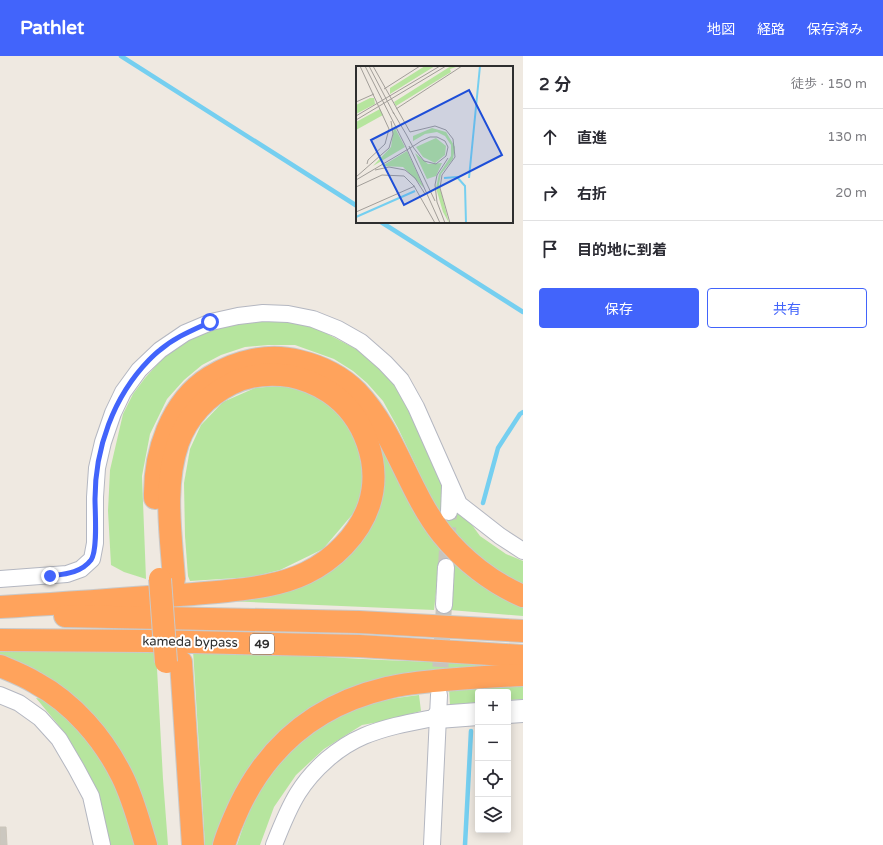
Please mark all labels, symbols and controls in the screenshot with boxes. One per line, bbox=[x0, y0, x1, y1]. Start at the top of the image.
text: Pathlet bbox=[20, 17, 84, 39]
text: 地図 bbox=[707, 21, 735, 38]
text: 経路 bbox=[757, 21, 785, 38]
text: 保存済み bbox=[807, 21, 863, 38]
inset map bbox=[356, 66, 513, 223]
text: 2 分 bbox=[539, 74, 571, 95]
text: 徒歩 · 150 m bbox=[791, 76, 867, 92]
icon: ahead bbox=[539, 126, 561, 148]
text: 直進 bbox=[577, 129, 607, 147]
text: 130 m bbox=[827, 129, 867, 145]
icon: right bbox=[539, 182, 561, 204]
text: 右折 bbox=[577, 185, 607, 203]
text: 20 m bbox=[835, 185, 867, 201]
icon: arrive bbox=[539, 238, 561, 260]
text: 目的地に到着 bbox=[577, 241, 667, 259]
button: 保存 bbox=[539, 288, 699, 328]
button: 共有 bbox=[707, 288, 867, 328]
route start bbox=[201, 313, 219, 331]
route end bbox=[41, 567, 59, 585]
street label: kameda bypass bbox=[142, 633, 238, 651]
road number: 49 bbox=[250, 634, 274, 654]
map controls bbox=[475, 689, 511, 833]
button: + bbox=[475, 689, 511, 725]
button: − bbox=[475, 725, 511, 761]
button: locate bbox=[475, 761, 511, 797]
button: layers bbox=[475, 797, 511, 833]

